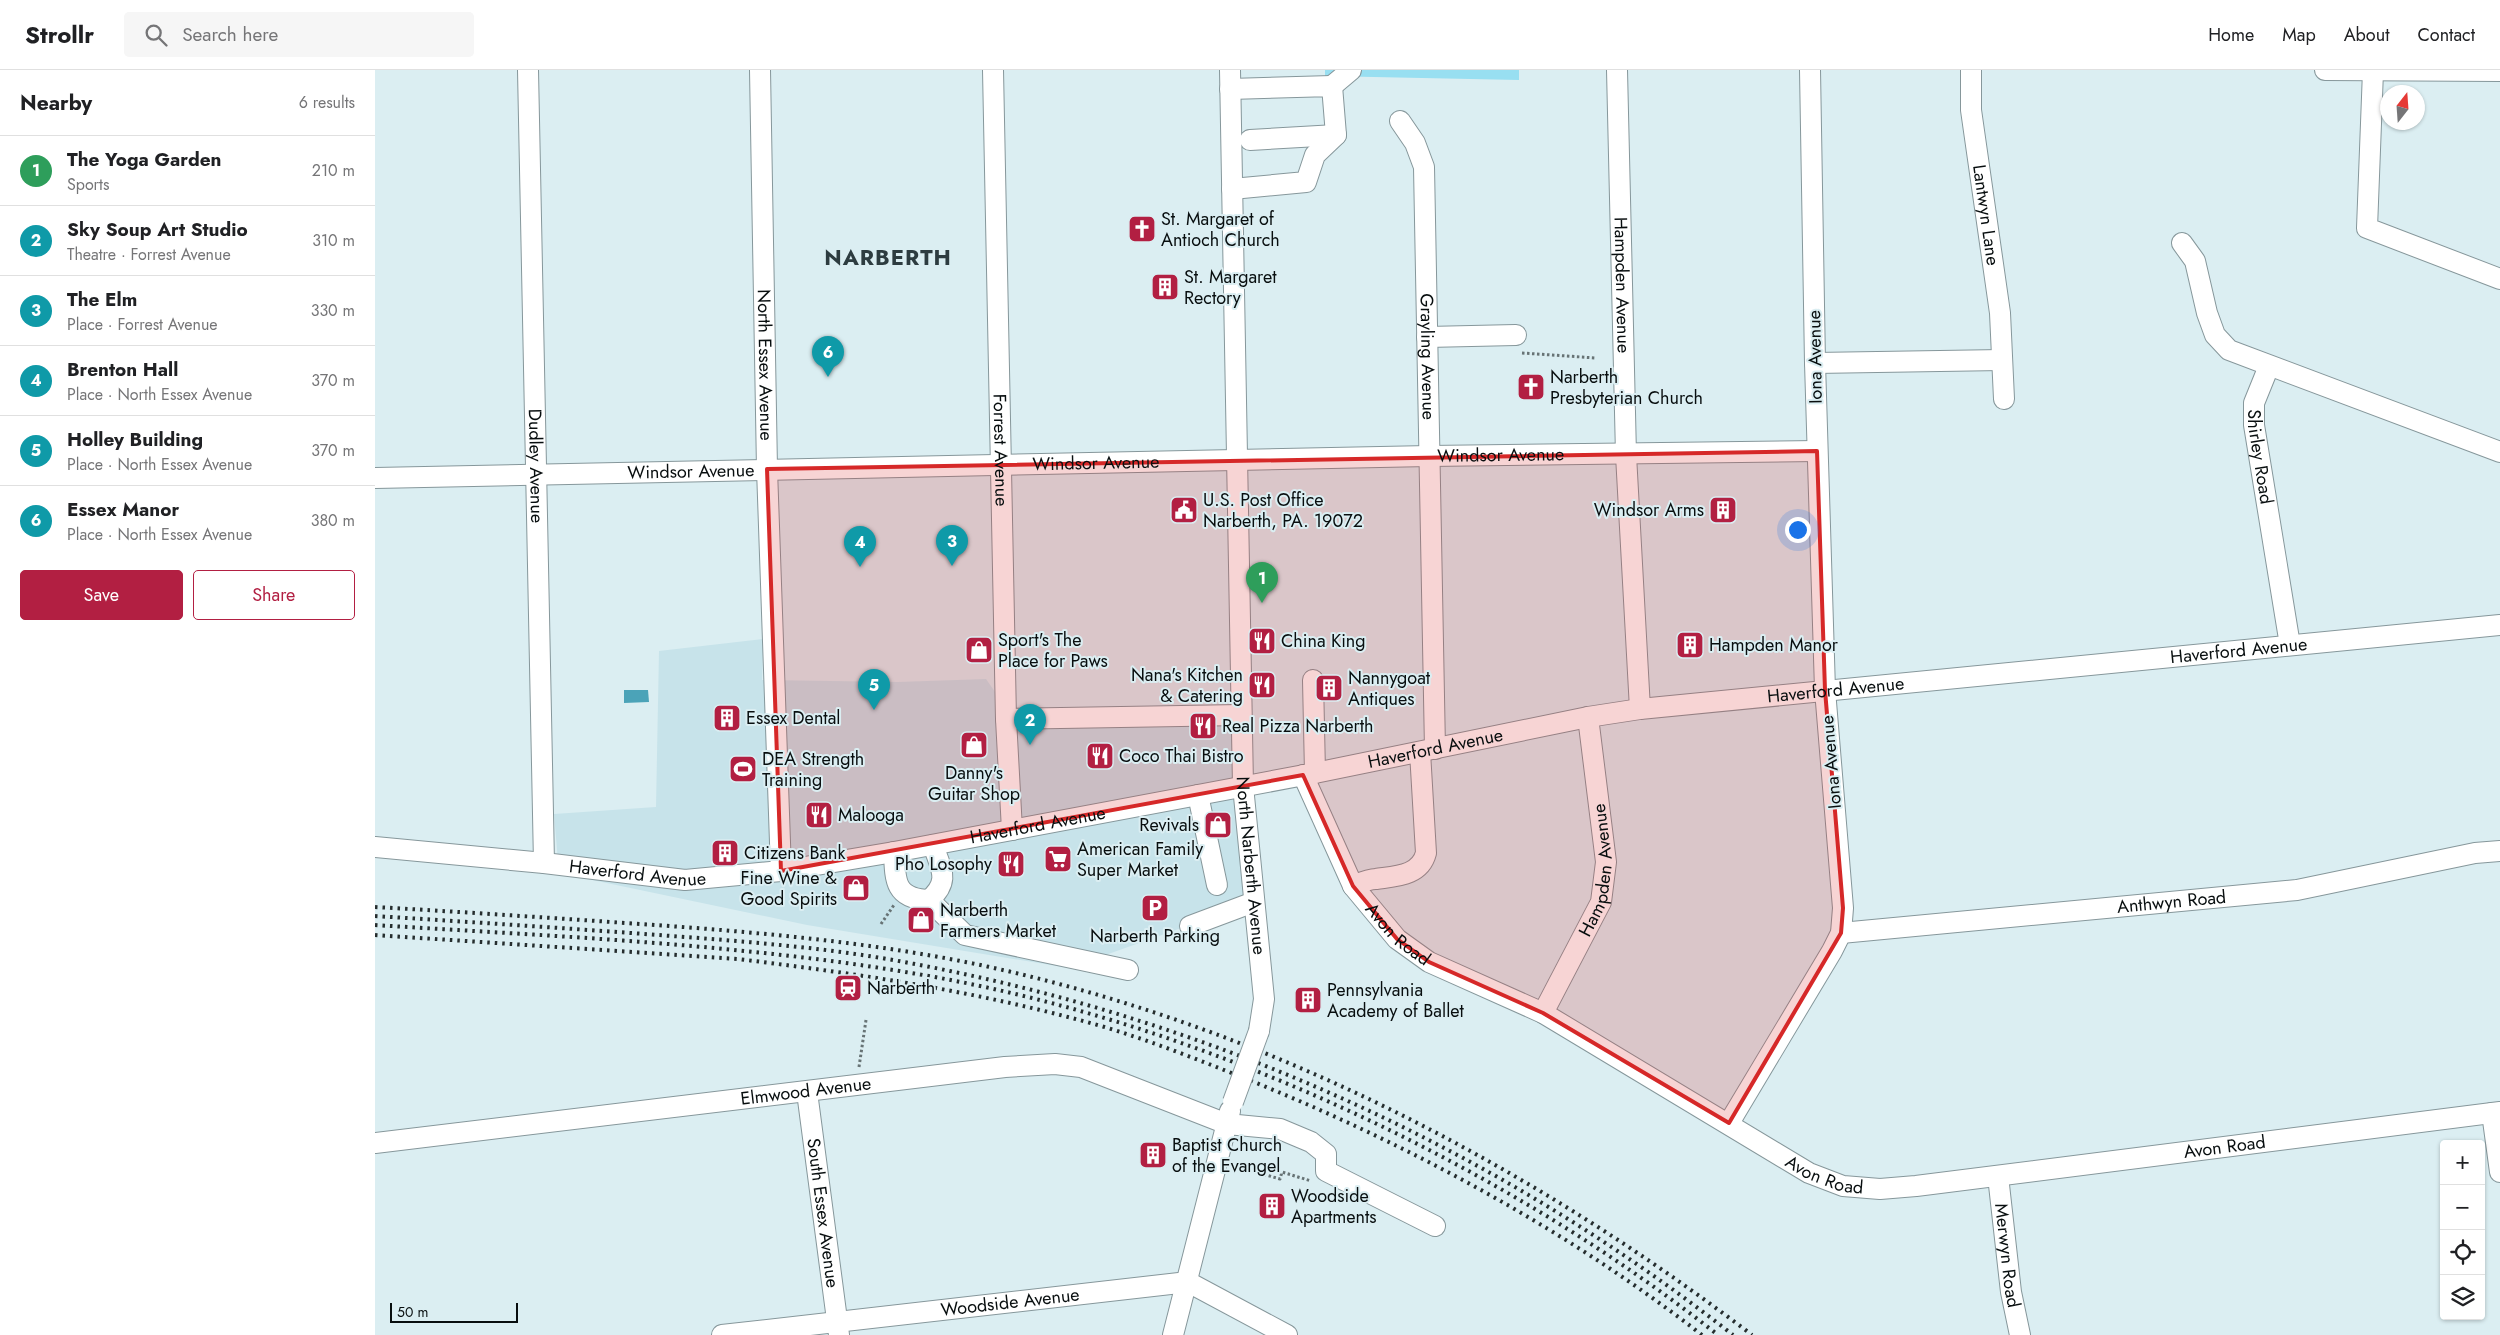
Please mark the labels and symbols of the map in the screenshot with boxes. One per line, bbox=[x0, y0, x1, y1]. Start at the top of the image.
north arrow bbox=[2380, 85, 2425, 130]
street label: Lantwyn Lane bbox=[1966, 163, 2006, 267]
place label: St. Margaret of Antioch Church bbox=[1161, 206, 1280, 253]
church icon: St. Margaret of Antioch Church bbox=[1127, 214, 1157, 244]
street label: Hampden Avenue bbox=[1607, 216, 1637, 353]
district label: NARBERTH bbox=[824, 241, 952, 273]
place label: St. Margaret Rectory bbox=[1184, 264, 1277, 311]
building icon: St. Margaret Rectory bbox=[1150, 272, 1180, 302]
street label: North Essex Avenue bbox=[751, 289, 780, 441]
street label: Grayling Avenue bbox=[1413, 293, 1442, 420]
street label: Iona Avenue bbox=[1801, 310, 1829, 404]
pin: 6 bbox=[812, 336, 844, 377]
place label: Narberth Presbyterian Church bbox=[1550, 364, 1703, 411]
church icon: Narberth Presbyterian Church bbox=[1516, 372, 1546, 402]
street label: Forrest Avenue bbox=[986, 393, 1015, 507]
street label: Dudley Avenue bbox=[522, 408, 550, 523]
street label: Shirley Road bbox=[2241, 409, 2280, 506]
street label: Windsor Avenue bbox=[1437, 441, 1564, 469]
street label: Windsor Avenue bbox=[1032, 449, 1160, 477]
street label: Windsor Avenue bbox=[627, 457, 755, 486]
place label: U.S. Post Office Narberth, PA. 19072 bbox=[1203, 487, 1363, 534]
public building icon: U.S. Post Office Narberth, PA. 19072 bbox=[1169, 495, 1199, 525]
building icon: Windsor Arms bbox=[1708, 495, 1738, 525]
place label: Windsor Arms bbox=[1594, 497, 1704, 523]
your location bbox=[1785, 517, 1811, 543]
pin: 3 bbox=[936, 525, 968, 566]
pin: 4 bbox=[844, 526, 876, 567]
pin: 1 bbox=[1246, 562, 1278, 603]
restaurant icon: China King bbox=[1247, 626, 1277, 656]
place label: Sport's The Place for Paws bbox=[998, 627, 1108, 674]
place label: China King bbox=[1281, 628, 1366, 654]
building icon: Hampden Manor bbox=[1675, 630, 1705, 660]
street label: Haverford Avenue bbox=[2169, 631, 2308, 670]
place label: Hampden Manor bbox=[1709, 632, 1839, 658]
shop icon: Sport's The Place for Paws bbox=[964, 635, 994, 665]
place label: Nana's Kitchen & Catering bbox=[1131, 662, 1243, 709]
place label: Nannygoat Antiques bbox=[1348, 665, 1431, 712]
pin: 5 bbox=[858, 669, 890, 710]
restaurant icon: Nana's Kitchen & Catering bbox=[1247, 670, 1277, 700]
street label: Haverford Avenue bbox=[1766, 670, 1905, 710]
building icon: Nannygoat Antiques bbox=[1314, 673, 1344, 703]
building icon: Essex Dental bbox=[712, 703, 742, 733]
pin: 2 bbox=[1014, 704, 1046, 745]
place label: Essex Dental bbox=[746, 705, 840, 731]
restaurant icon: Real Pizza Narberth bbox=[1188, 711, 1218, 741]
place label: Real Pizza Narberth bbox=[1222, 713, 1374, 739]
street label: Iona Avenue bbox=[1814, 714, 1848, 810]
street label: Haverford Avenue bbox=[1365, 722, 1505, 775]
shop icon: Danny's Guitar Shop bbox=[959, 730, 989, 760]
restaurant icon: Coco Thai Bistro bbox=[1085, 741, 1115, 771]
place label: Coco Thai Bistro bbox=[1119, 743, 1244, 769]
place label: DEA Strength Training bbox=[762, 746, 864, 793]
sports icon: DEA Strength Training bbox=[728, 754, 758, 784]
place label: Danny's Guitar Shop bbox=[928, 760, 1020, 807]
street label: North Narberth Avenue bbox=[1230, 776, 1273, 956]
restaurant icon: Malooga bbox=[804, 800, 834, 830]
street label: Haverford Avenue bbox=[968, 800, 1108, 850]
place label: Malooga bbox=[838, 802, 904, 828]
street label: Hampden Avenue bbox=[1572, 802, 1619, 941]
shop icon: Revivals bbox=[1203, 810, 1233, 840]
place label: Revivals bbox=[1139, 812, 1199, 838]
place label: American Family Super Market bbox=[1077, 836, 1203, 883]
building icon: Citizens Bank bbox=[710, 838, 740, 868]
place label: Citizens Bank bbox=[744, 840, 846, 866]
supermarket icon: American Family Super Market bbox=[1043, 844, 1073, 874]
restaurant icon: Pho Losophy bbox=[996, 849, 1026, 879]
place label: Pho Losophy bbox=[895, 851, 992, 877]
street label: Haverford Avenue bbox=[568, 853, 707, 893]
place label: Fine Wine & Good Spirits bbox=[740, 865, 837, 912]
shop icon: Fine Wine & Good Spirits bbox=[841, 873, 871, 903]
street label: Anthwyn Road bbox=[2116, 884, 2227, 920]
parking icon: Narberth Parking bbox=[1140, 893, 1170, 923]
place label: Narberth Farmers Market bbox=[940, 897, 1057, 944]
street label: Avon Road bbox=[1359, 897, 1436, 972]
shop icon: Narberth Farmers Market bbox=[906, 905, 936, 935]
place label: Narberth Parking bbox=[1090, 923, 1220, 949]
station icon: Narberth bbox=[833, 973, 863, 1003]
place label: Narberth bbox=[867, 975, 935, 1001]
place label: Pennsylvania Academy of Ballet bbox=[1327, 977, 1465, 1024]
building icon: Pennsylvania Academy of Ballet bbox=[1293, 985, 1323, 1015]
street label: Elmwood Avenue bbox=[739, 1070, 873, 1112]
street label: Avon Road bbox=[2182, 1129, 2267, 1165]
place label: Baptist Church of the Evangel bbox=[1172, 1132, 1282, 1179]
street label: South Essex Avenue bbox=[800, 1136, 846, 1289]
building icon: Baptist Church of the Evangel bbox=[1138, 1140, 1168, 1170]
street label: Avon Road bbox=[1781, 1149, 1864, 1201]
place label: Woodside Apartments bbox=[1291, 1183, 1377, 1230]
building icon: Woodside Apartments bbox=[1257, 1191, 1287, 1221]
street label: Merwyn Road bbox=[1988, 1202, 2027, 1310]
street label: Woodside Avenue bbox=[939, 1281, 1081, 1323]
scale bar bbox=[390, 1300, 517, 1323]

